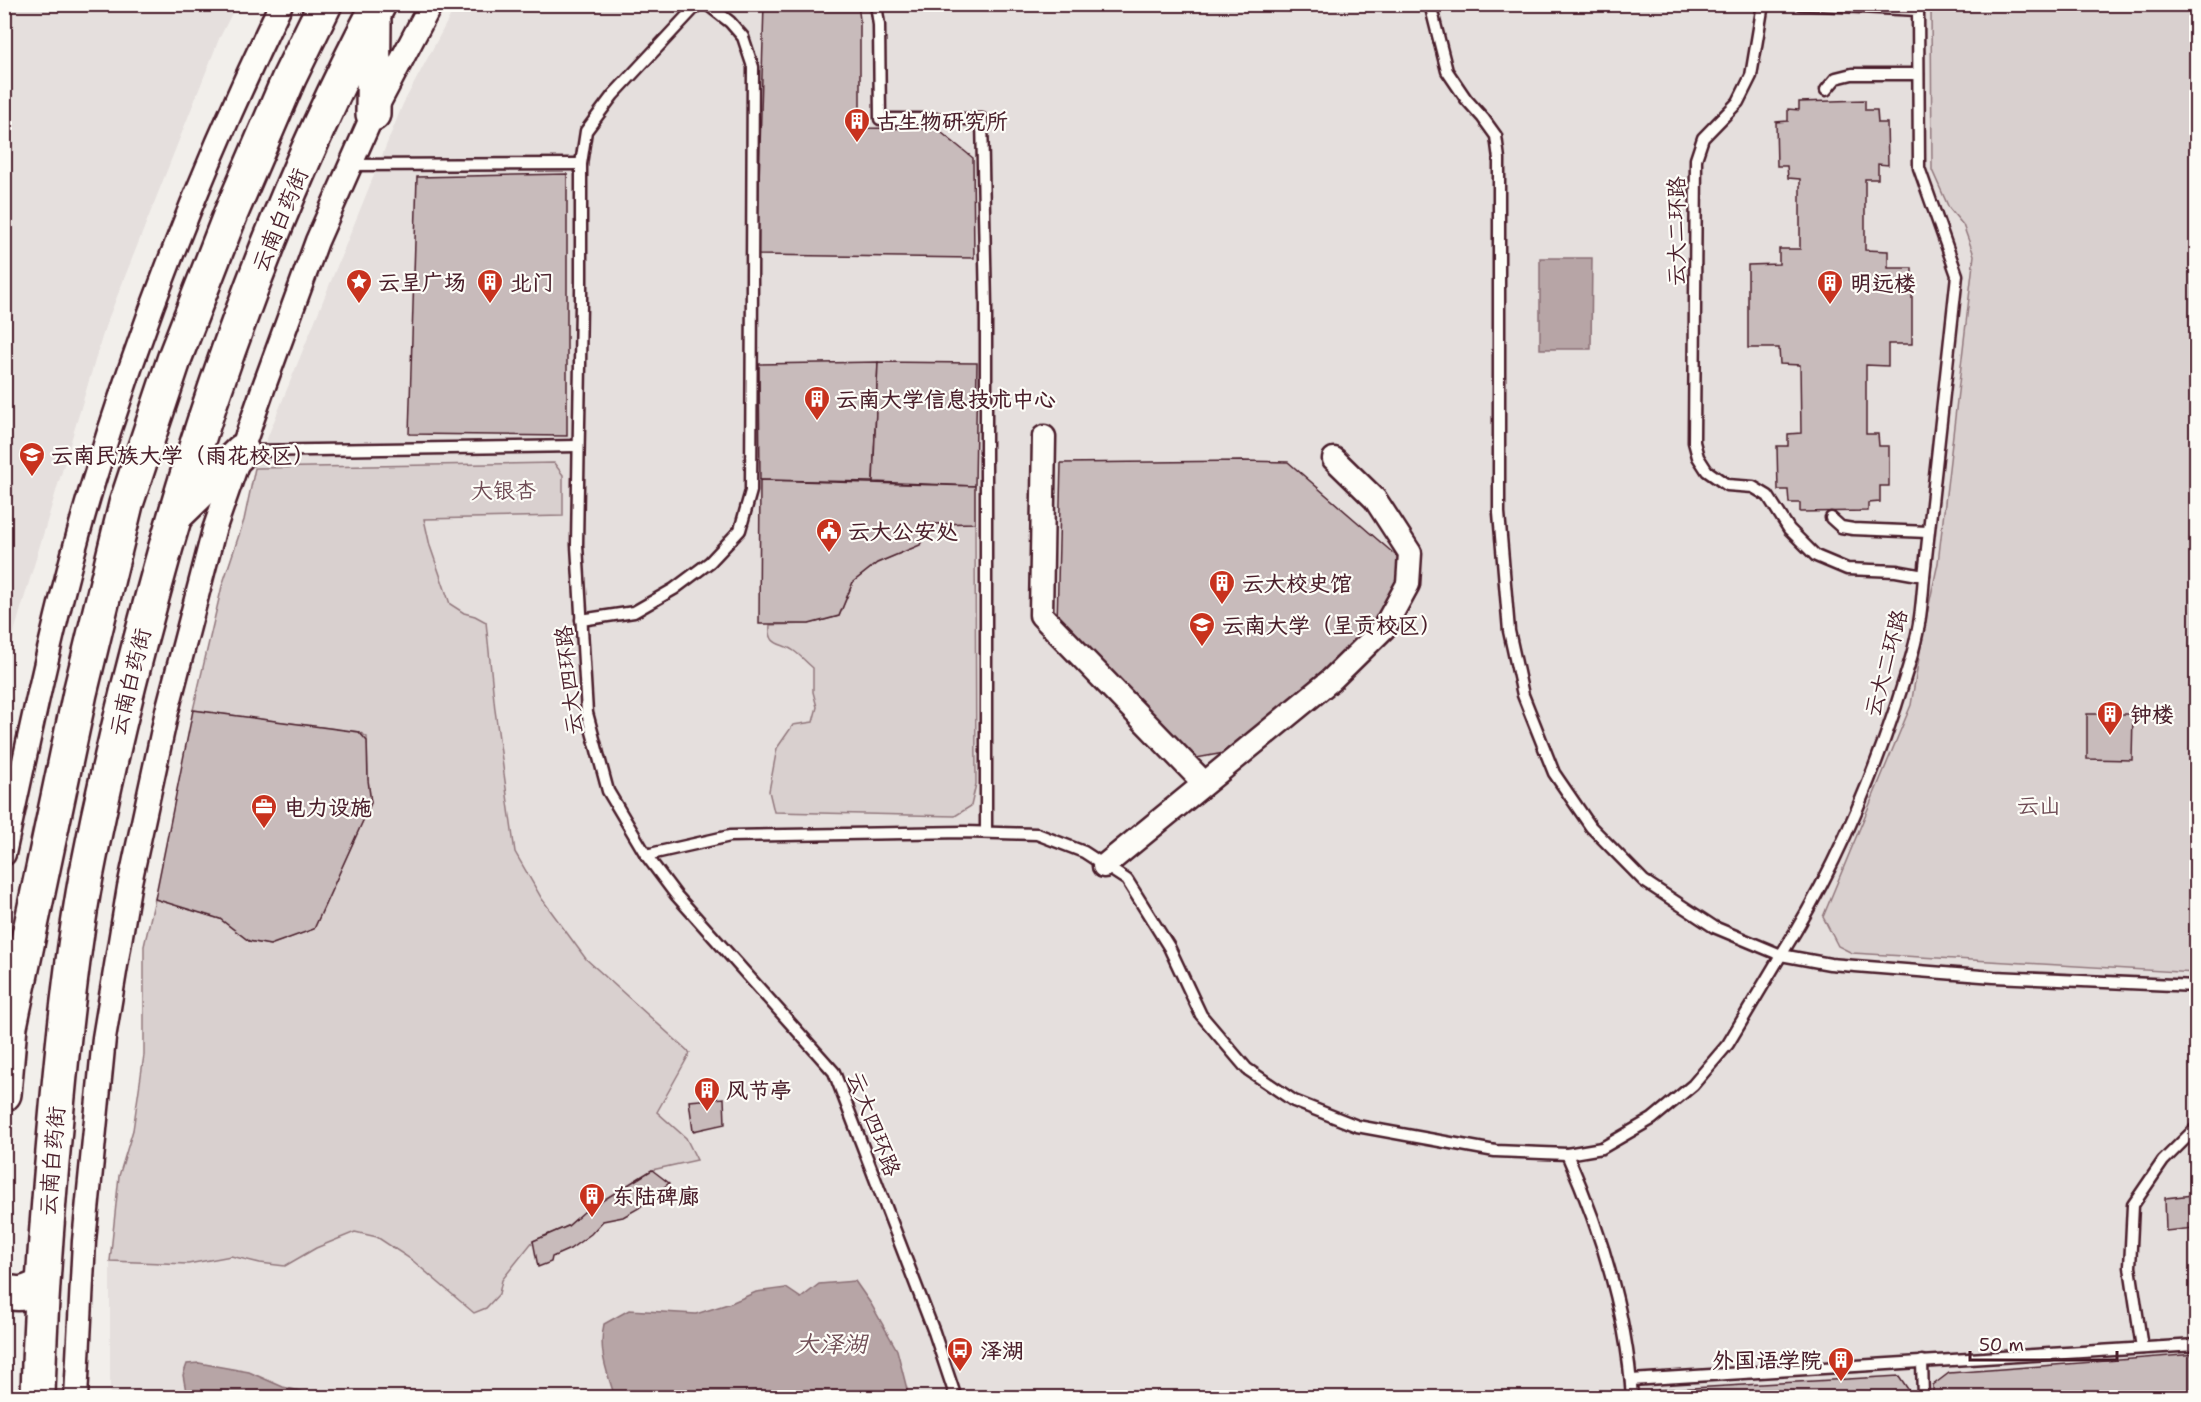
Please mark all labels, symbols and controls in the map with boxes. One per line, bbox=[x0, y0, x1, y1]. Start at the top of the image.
building icon: 古生物研究所 bbox=[842, 106, 872, 144]
place label: 古生物研究所 bbox=[876, 107, 1008, 136]
street label: 云南白药街 bbox=[245, 164, 315, 276]
street label: 云大二环路 bbox=[1662, 176, 1691, 286]
place icon: 云呈广场 bbox=[344, 267, 374, 305]
building icon: 北门 bbox=[475, 267, 505, 305]
place label: 云呈广场 bbox=[378, 268, 466, 297]
place label: 北门 bbox=[510, 268, 554, 297]
building icon: 明远楼 bbox=[1815, 268, 1845, 306]
place label: 明远楼 bbox=[1850, 269, 1916, 298]
building icon: 云南大学信息技术中心 bbox=[802, 384, 832, 422]
place label: 云南大学信息技术中心 bbox=[836, 385, 1056, 414]
school or university icon: 云南民族大学（雨花校区） bbox=[17, 440, 47, 478]
place label: 云南民族大学（雨花校区） bbox=[51, 441, 315, 470]
park label: 大银杏 bbox=[471, 476, 537, 505]
public building icon: 云大公安处 bbox=[814, 516, 844, 554]
place label: 云大公安处 bbox=[848, 517, 958, 546]
building icon: 云大校史馆 bbox=[1207, 568, 1237, 606]
place label: 云大校史馆 bbox=[1242, 569, 1352, 598]
street label: 云大二环路 bbox=[1858, 606, 1914, 720]
school or university icon: 云南大学（呈贡校区） bbox=[1187, 610, 1217, 648]
place label: 云南大学（呈贡校区） bbox=[1222, 611, 1442, 640]
street label: 云大四环路 bbox=[549, 624, 589, 736]
street label: 云南白药街 bbox=[103, 625, 157, 739]
building icon: 钟楼 bbox=[2095, 699, 2125, 737]
place label: 钟楼 bbox=[2130, 700, 2174, 729]
park label: 云山 bbox=[2017, 791, 2061, 820]
office icon: 电力设施 bbox=[249, 792, 279, 830]
place label: 电力设施 bbox=[284, 793, 372, 822]
street label: 云大四环路 bbox=[841, 1067, 907, 1181]
building icon: 风节亭 bbox=[692, 1075, 722, 1113]
place label: 风节亭 bbox=[726, 1076, 792, 1105]
street label: 云南白药街 bbox=[33, 1105, 71, 1217]
building icon: 东陆碑廊 bbox=[577, 1181, 607, 1219]
place label: 东陆碑廊 bbox=[612, 1182, 700, 1211]
scale bar bbox=[1970, 1324, 2117, 1362]
water label: 大泽湖 bbox=[795, 1328, 870, 1360]
text: 50 m bbox=[1979, 1333, 2024, 1357]
bus stop icon: 泽湖 bbox=[945, 1335, 975, 1373]
place label: 泽湖 bbox=[980, 1336, 1024, 1365]
building icon: 外国语学院 bbox=[1826, 1345, 1856, 1383]
place label: 外国语学院 bbox=[1712, 1346, 1822, 1375]

